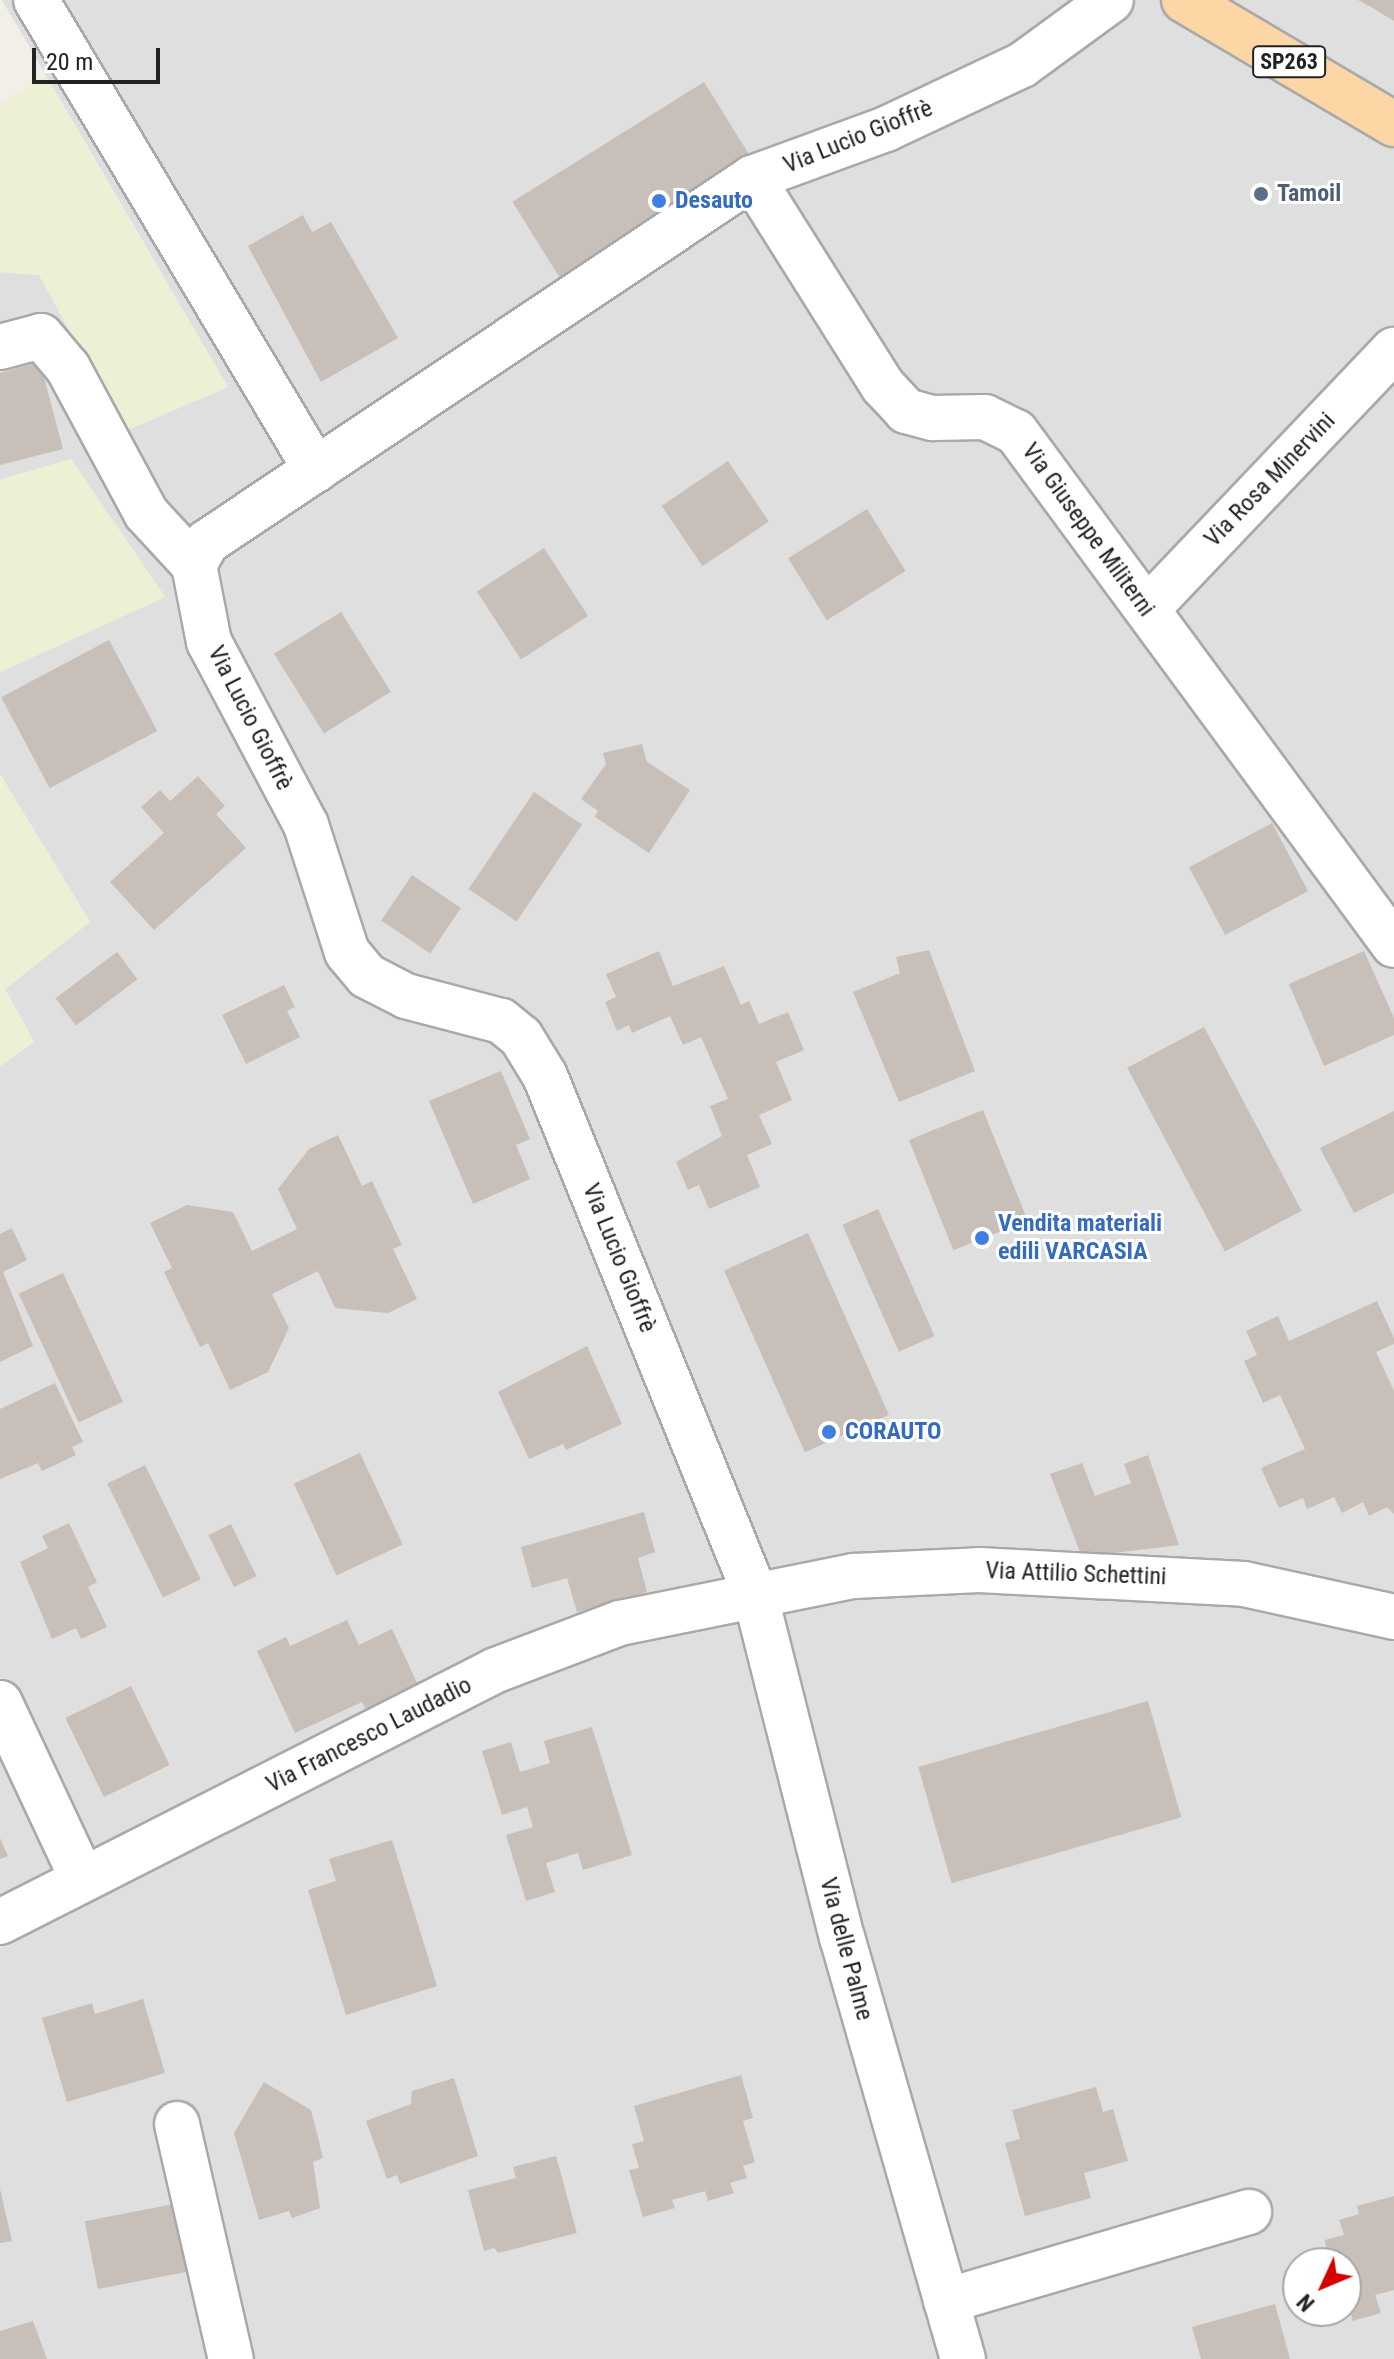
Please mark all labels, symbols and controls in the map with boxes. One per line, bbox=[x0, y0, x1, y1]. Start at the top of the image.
scale bar bbox=[36, 32, 164, 82]
road number: SP263 bbox=[1251, 44, 1327, 80]
text: 20 m bbox=[46, 48, 93, 76]
street label: Via Lucio Gioffrè bbox=[779, 94, 937, 180]
place label: Tamoil bbox=[1277, 180, 1341, 208]
marker: Tamoil bbox=[1252, 185, 1270, 203]
place label: Desauto bbox=[675, 187, 753, 215]
marker: Desauto bbox=[650, 192, 668, 210]
street label: Via Rosa Minervini bbox=[1199, 407, 1341, 553]
street label: Via Giuseppe Militerni bbox=[1015, 438, 1161, 622]
street label: Via Lucio Gioffrè bbox=[201, 641, 299, 795]
street label: Via Lucio Gioffrè bbox=[576, 1179, 662, 1337]
place label: Vendita materiali edili VARCASIA bbox=[998, 1210, 1162, 1266]
marker: Vendita materiali edili VARCASIA bbox=[973, 1229, 991, 1247]
place label: CORAUTO bbox=[845, 1418, 941, 1446]
marker: CORAUTO bbox=[820, 1423, 838, 1441]
street label: Via Attilio Schettini bbox=[985, 1556, 1167, 1592]
street label: Via Francesco Laudadio bbox=[262, 1671, 476, 1799]
street label: Via delle Palme bbox=[813, 1875, 879, 2023]
north arrow bbox=[1282, 2247, 1362, 2327]
text: N bbox=[1292, 2289, 1319, 2316]

